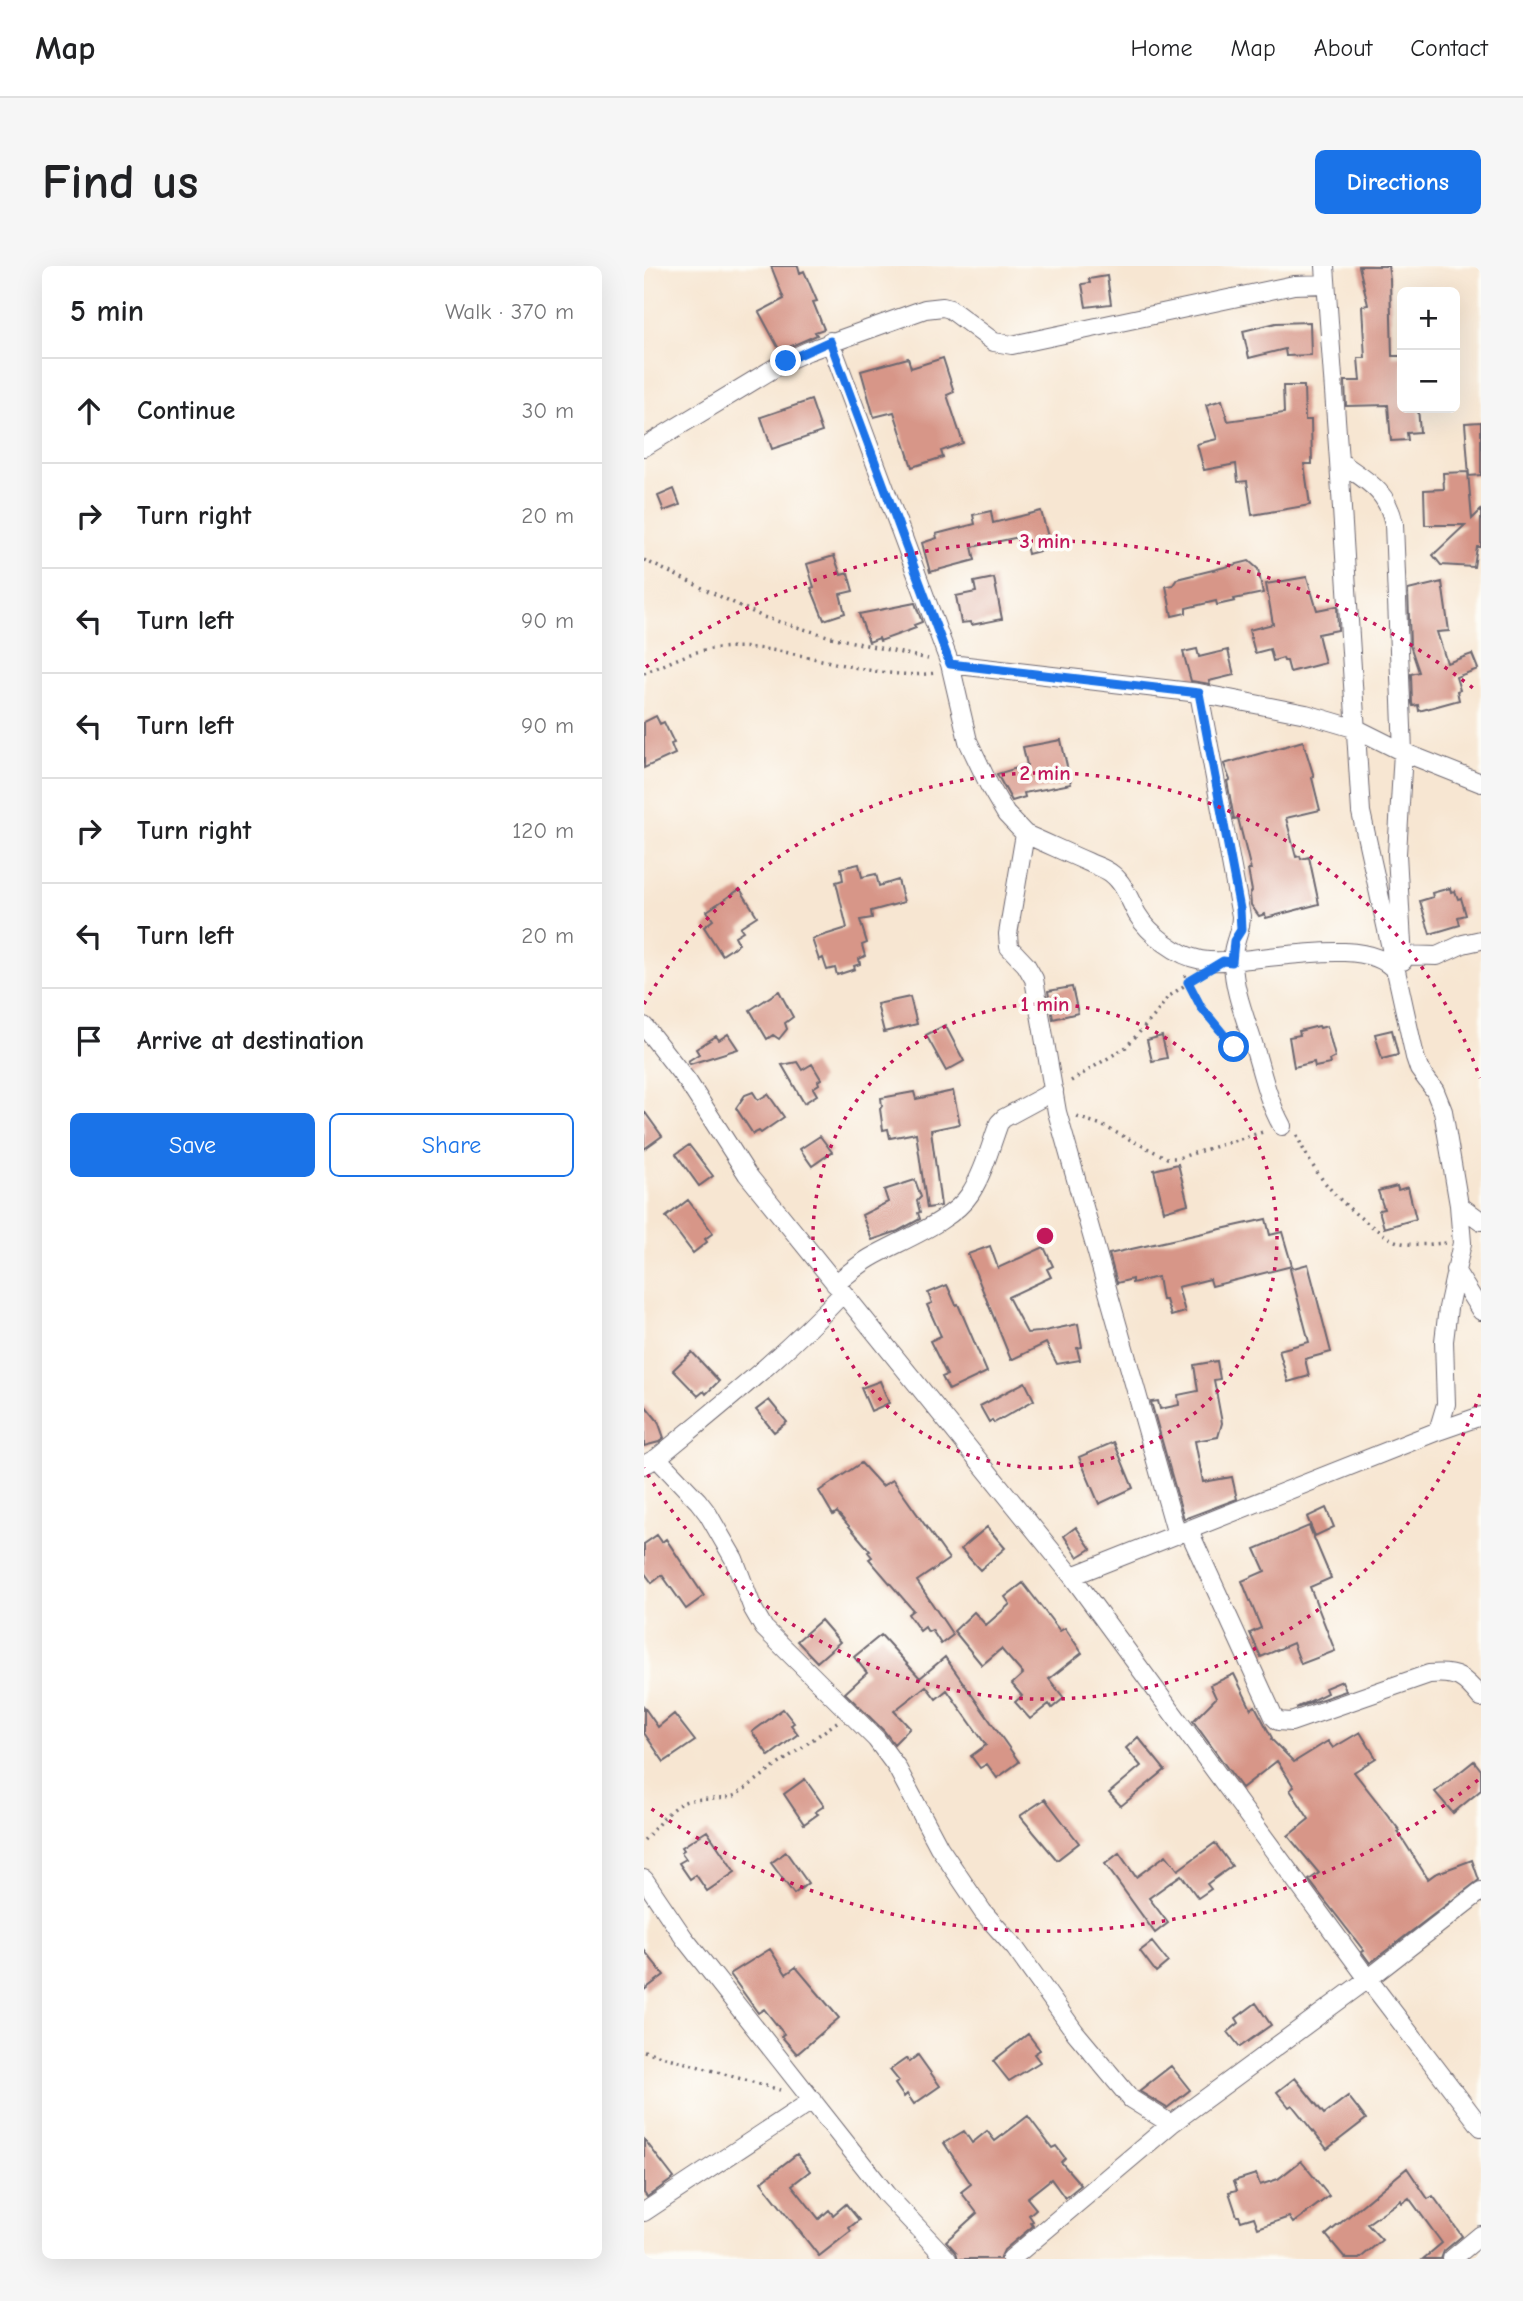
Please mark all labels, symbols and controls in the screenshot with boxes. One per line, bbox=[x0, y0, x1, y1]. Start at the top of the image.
text: Map bbox=[35, 29, 96, 67]
text: Home bbox=[1131, 34, 1192, 62]
text: Map bbox=[1230, 34, 1276, 62]
text: About bbox=[1314, 34, 1372, 62]
text: Contact bbox=[1410, 34, 1488, 62]
button: Directions bbox=[1315, 150, 1481, 214]
text: Find us bbox=[42, 154, 198, 210]
map controls bbox=[1397, 287, 1460, 413]
button: + bbox=[1397, 287, 1460, 350]
text: 5 min bbox=[70, 294, 144, 329]
text: Walk · 370 m bbox=[445, 298, 574, 325]
route end bbox=[770, 345, 801, 376]
button: − bbox=[1397, 350, 1460, 413]
icon: ahead bbox=[70, 392, 108, 430]
text: Continue bbox=[137, 396, 235, 426]
text: 30 m bbox=[522, 397, 574, 424]
icon: right bbox=[70, 497, 108, 535]
text: Turn right bbox=[137, 501, 251, 531]
text: 20 m bbox=[521, 502, 574, 529]
text: 3 min bbox=[1019, 529, 1071, 553]
icon: left bbox=[70, 602, 108, 640]
text: Turn left bbox=[137, 606, 234, 636]
text: 90 m bbox=[521, 607, 574, 634]
icon: left bbox=[70, 707, 108, 745]
text: Turn left bbox=[137, 711, 234, 741]
text: 90 m bbox=[521, 712, 574, 739]
text: 2 min bbox=[1019, 761, 1071, 785]
icon: right bbox=[70, 812, 108, 850]
text: Turn right bbox=[137, 816, 251, 846]
text: 120 m bbox=[512, 817, 574, 844]
icon: left bbox=[70, 917, 108, 955]
text: Turn left bbox=[137, 921, 234, 951]
text: 20 m bbox=[521, 922, 574, 949]
text: 1 min bbox=[1021, 992, 1069, 1016]
icon: arrive bbox=[70, 1022, 108, 1060]
text: Arrive at destination bbox=[137, 1026, 364, 1056]
route start bbox=[1218, 1031, 1249, 1062]
button: Save bbox=[70, 1113, 315, 1177]
button: Share bbox=[329, 1113, 574, 1177]
centre of rings bbox=[1033, 1224, 1057, 1248]

